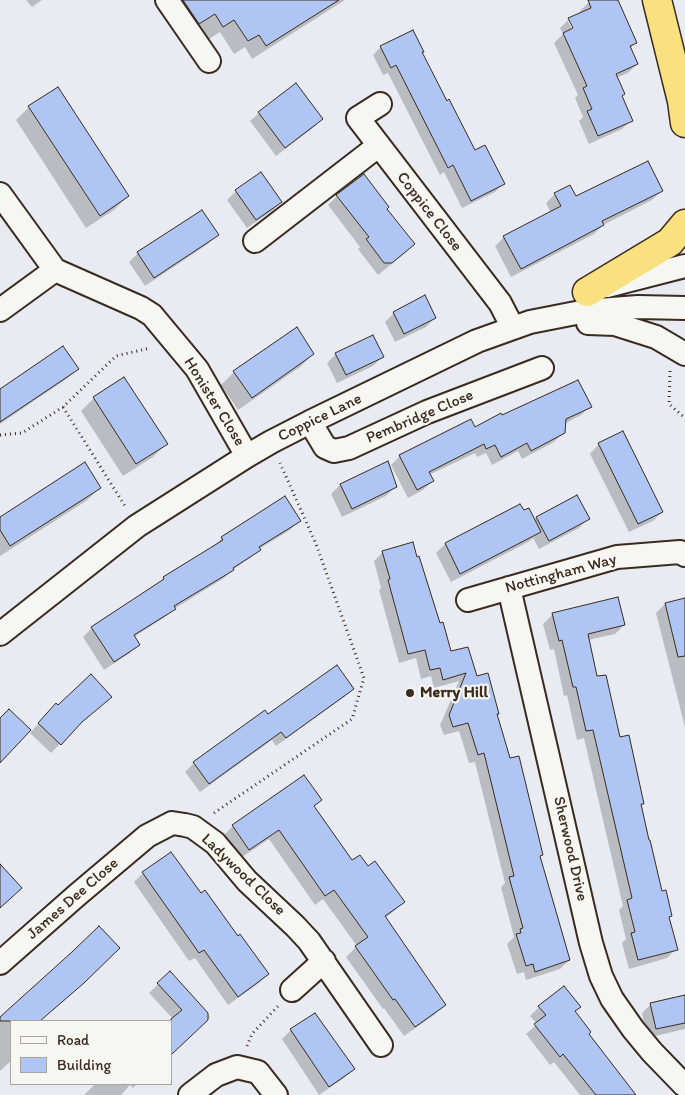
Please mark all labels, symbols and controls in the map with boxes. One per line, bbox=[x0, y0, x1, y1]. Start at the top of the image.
street label: Coppice Close bbox=[392, 168, 466, 256]
street label: Honister Close bbox=[179, 354, 249, 450]
street label: Pembridge Close bbox=[364, 386, 476, 448]
street label: Coppice Lane bbox=[275, 389, 365, 447]
street label: Nottingham Way bbox=[503, 550, 619, 598]
place label: Merry Hill bbox=[420, 683, 488, 703]
marker: Merry Hill bbox=[404, 687, 416, 699]
street label: Sherwood Drive bbox=[549, 795, 591, 903]
street label: Ladywood Close bbox=[197, 830, 289, 920]
street label: James Dee Close bbox=[23, 854, 123, 944]
legend bbox=[10, 1020, 172, 1085]
text: Road bbox=[57, 1031, 89, 1049]
text: Building bbox=[57, 1056, 111, 1074]

